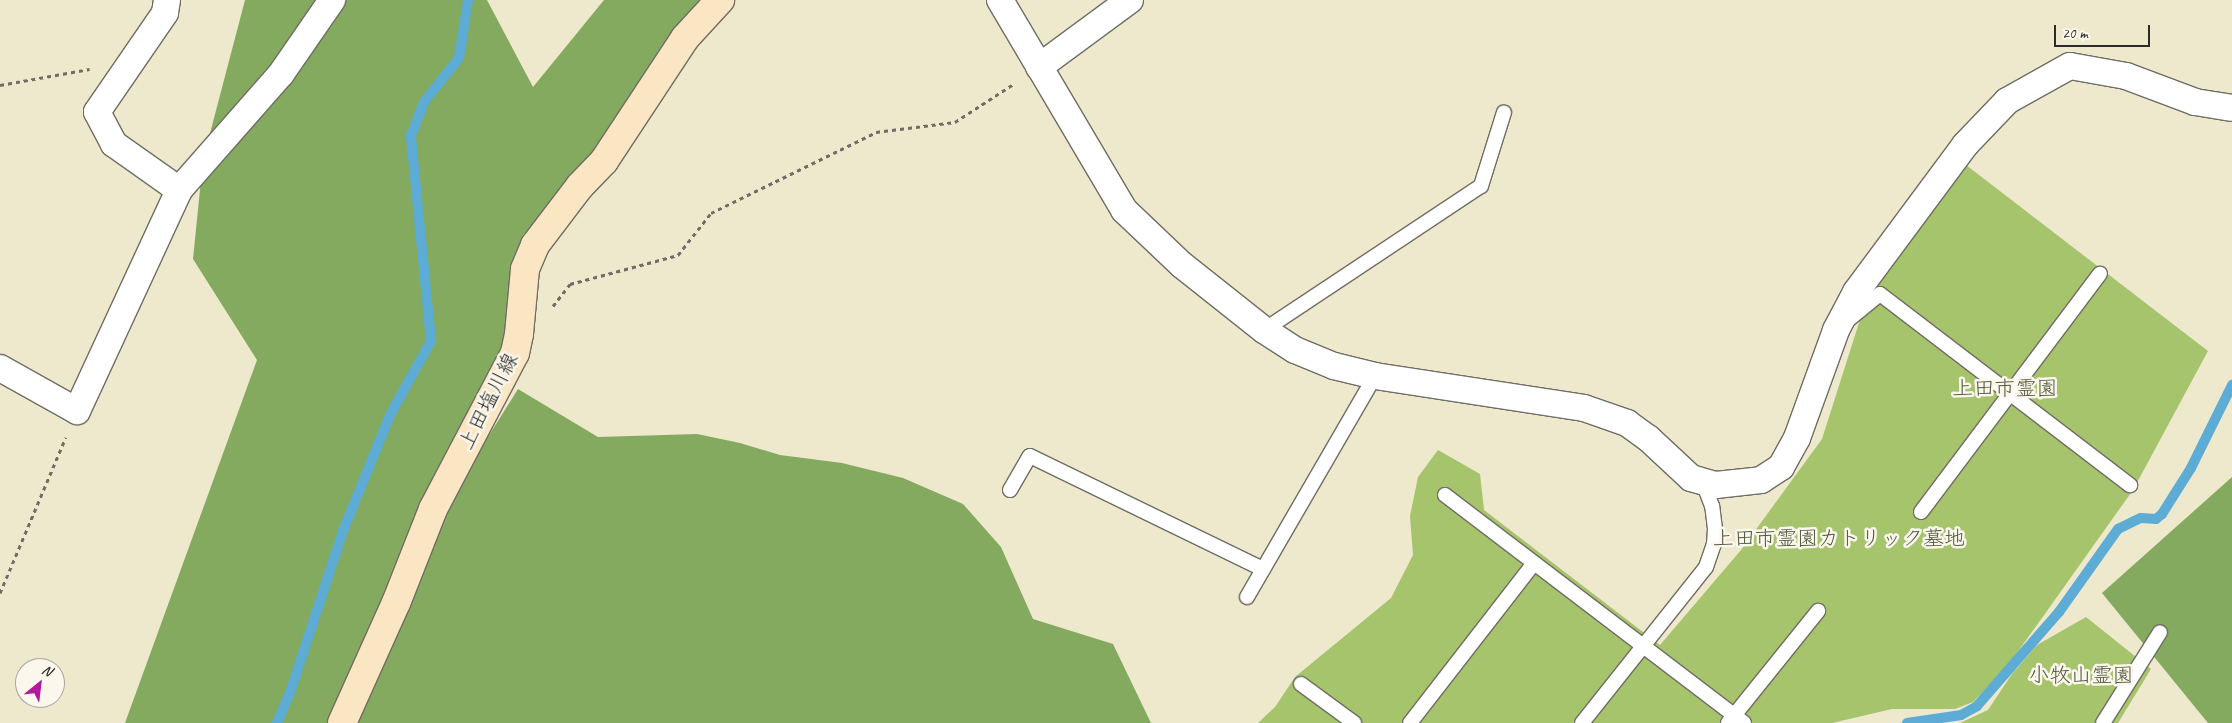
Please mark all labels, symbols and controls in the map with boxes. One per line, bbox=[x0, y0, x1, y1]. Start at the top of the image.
scale bar bbox=[2057, 15, 2153, 47]
text: 20 m bbox=[2062, 24, 2088, 43]
street label: 上田塩川線 bbox=[453, 349, 523, 453]
park label: 上田市霊園 bbox=[1953, 375, 2057, 401]
park label: 上田市霊園カトリック墓地 bbox=[1713, 525, 1965, 551]
north arrow bbox=[15, 658, 65, 708]
text: N bbox=[39, 661, 55, 680]
park label: 小牧山霊園 bbox=[2029, 662, 2133, 688]

